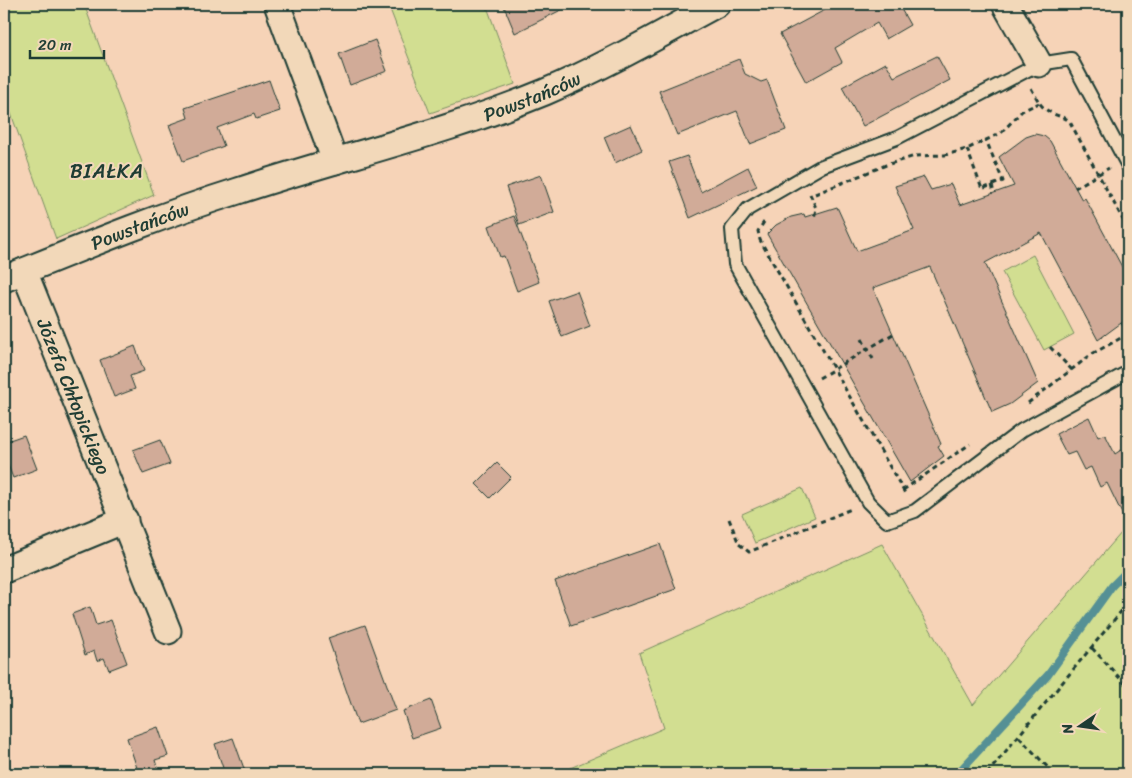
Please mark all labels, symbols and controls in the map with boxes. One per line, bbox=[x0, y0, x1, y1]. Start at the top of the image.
scale bar bbox=[30, 28, 104, 60]
text: 20 m bbox=[38, 32, 72, 58]
street label: Powstańców bbox=[479, 62, 586, 131]
district label: BIAŁKA bbox=[70, 154, 144, 189]
street label: Powstańców bbox=[86, 192, 194, 259]
street label: Józefa Chłopickiego bbox=[28, 312, 120, 480]
north arrow bbox=[1054, 700, 1104, 750]
text: N bbox=[1054, 721, 1081, 737]

